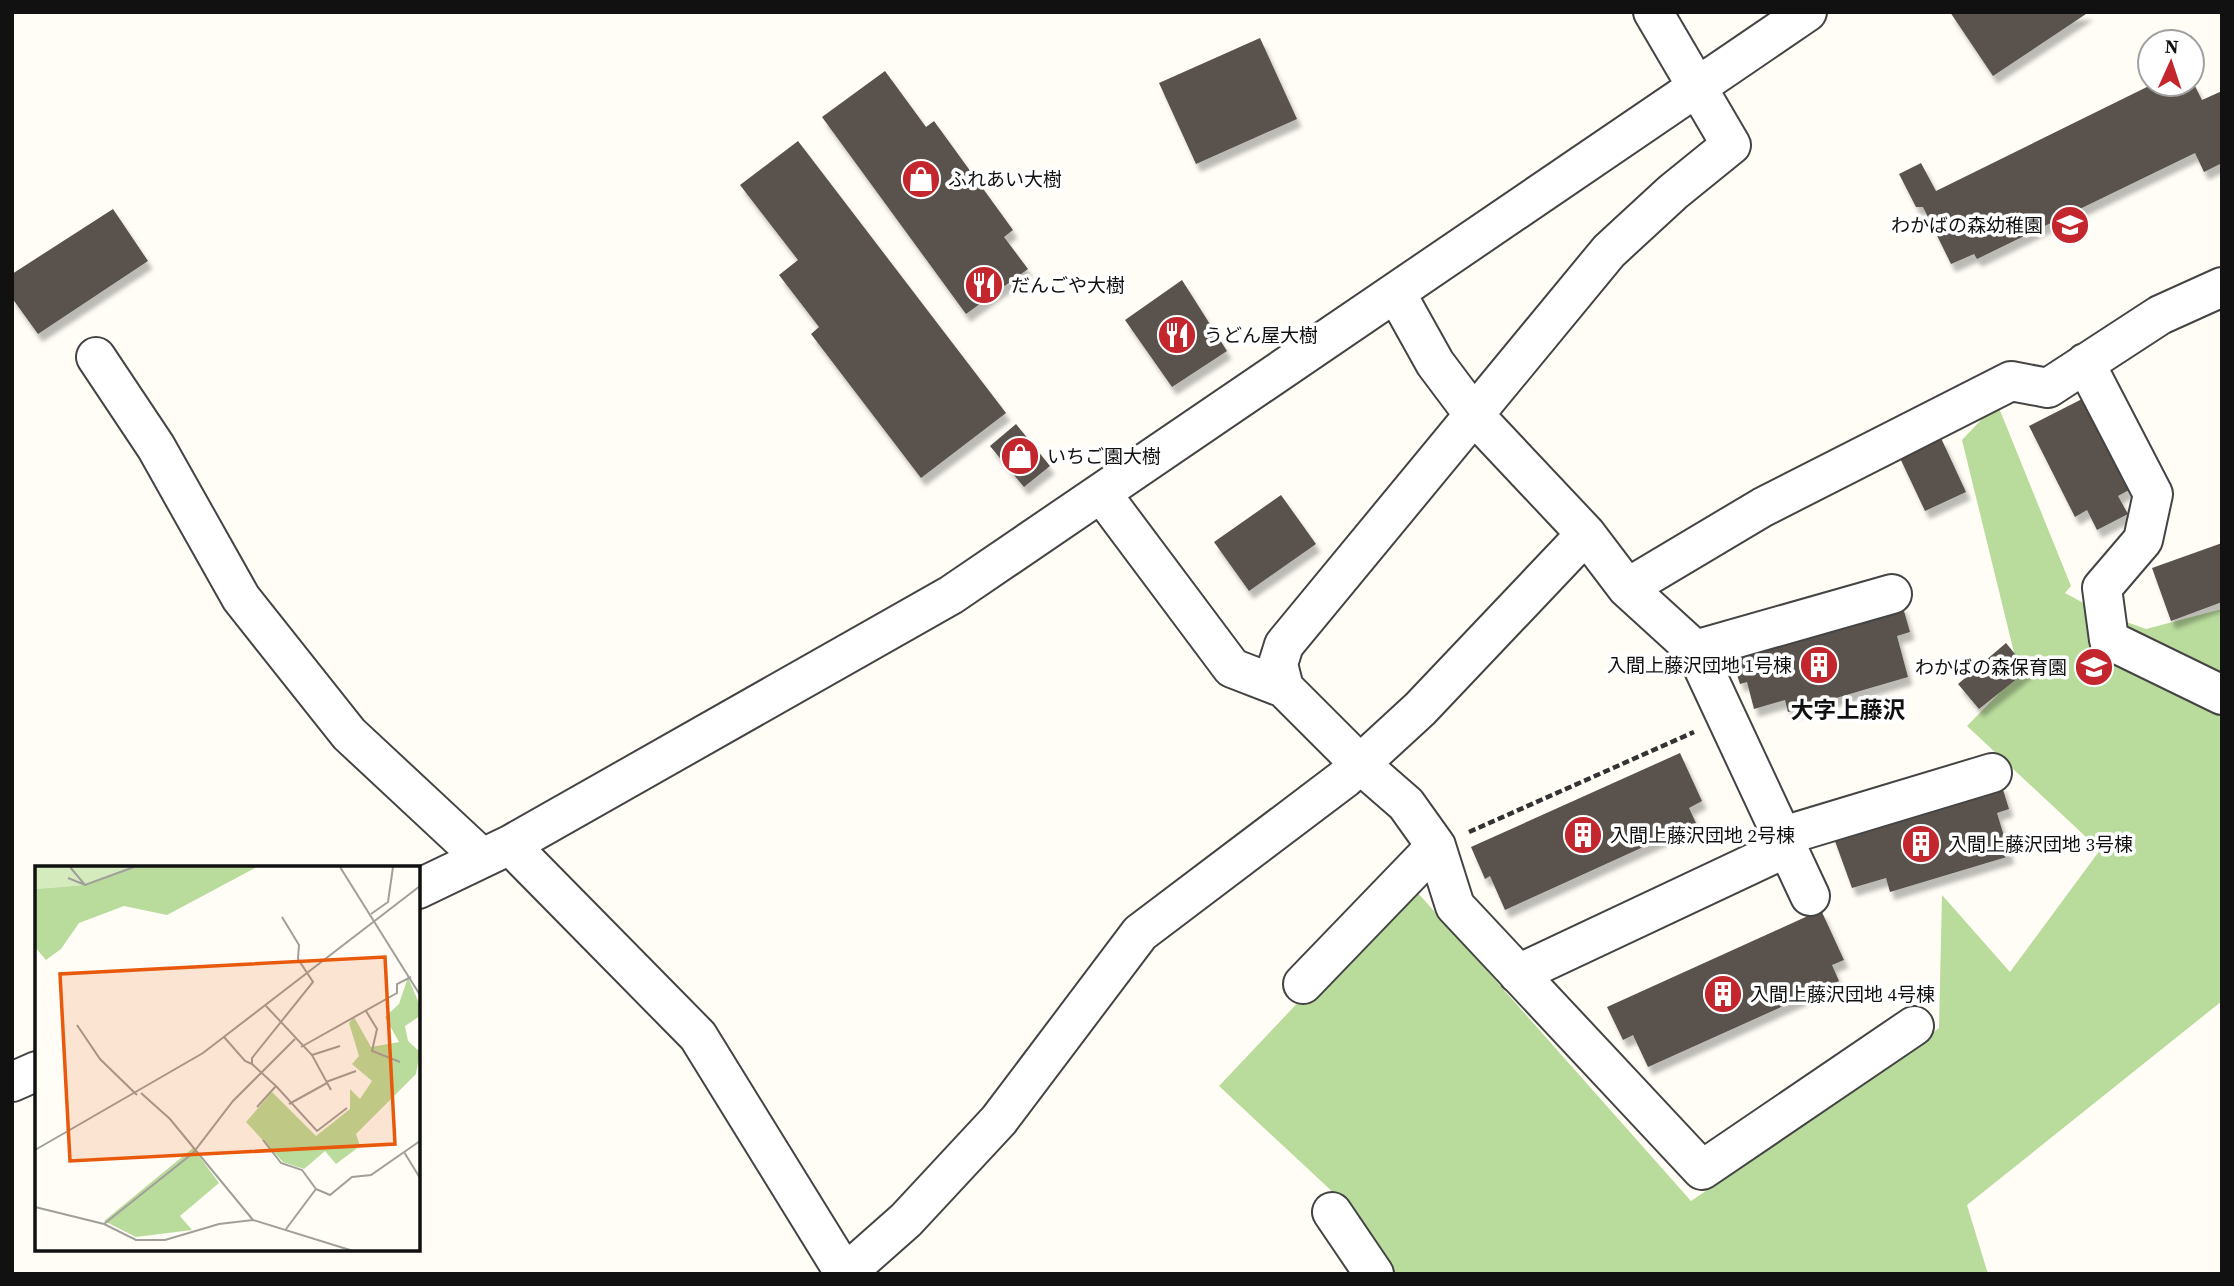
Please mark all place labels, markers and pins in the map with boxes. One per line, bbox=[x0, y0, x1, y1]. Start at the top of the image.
shop icon: ふれあい大樹 bbox=[900, 158, 942, 200]
place label: ふれあい大樹 bbox=[948, 166, 1062, 192]
school or university icon: わかばの森幼稚園 bbox=[2049, 204, 2091, 246]
place label: わかばの森幼稚園 bbox=[1891, 212, 2043, 238]
restaurant icon: だんごや大樹 bbox=[963, 264, 1005, 306]
place label: だんごや大樹 bbox=[1011, 272, 1125, 298]
restaurant icon: うどん屋大樹 bbox=[1156, 314, 1198, 356]
place label: うどん屋大樹 bbox=[1204, 322, 1318, 348]
shop icon: いちご園大樹 bbox=[999, 435, 1041, 477]
place label: いちご園大樹 bbox=[1047, 443, 1161, 469]
building icon: 入間上藤沢団地 1号棟 bbox=[1798, 644, 1840, 686]
school or university icon: わかばの森保育園 bbox=[2073, 646, 2115, 688]
place label: 入間上藤沢団地 1号棟 bbox=[1607, 652, 1792, 678]
place label: わかばの森保育園 bbox=[1915, 654, 2067, 680]
building icon: 入間上藤沢団地 2号棟 bbox=[1562, 814, 1604, 856]
place label: 入間上藤沢団地 2号棟 bbox=[1610, 822, 1795, 848]
building icon: 入間上藤沢団地 3号棟 bbox=[1900, 823, 1942, 865]
place label: 入間上藤沢団地 3号棟 bbox=[1948, 831, 2133, 857]
building icon: 入間上藤沢団地 4号棟 bbox=[1702, 973, 1744, 1015]
place label: 入間上藤沢団地 4号棟 bbox=[1750, 981, 1935, 1007]

